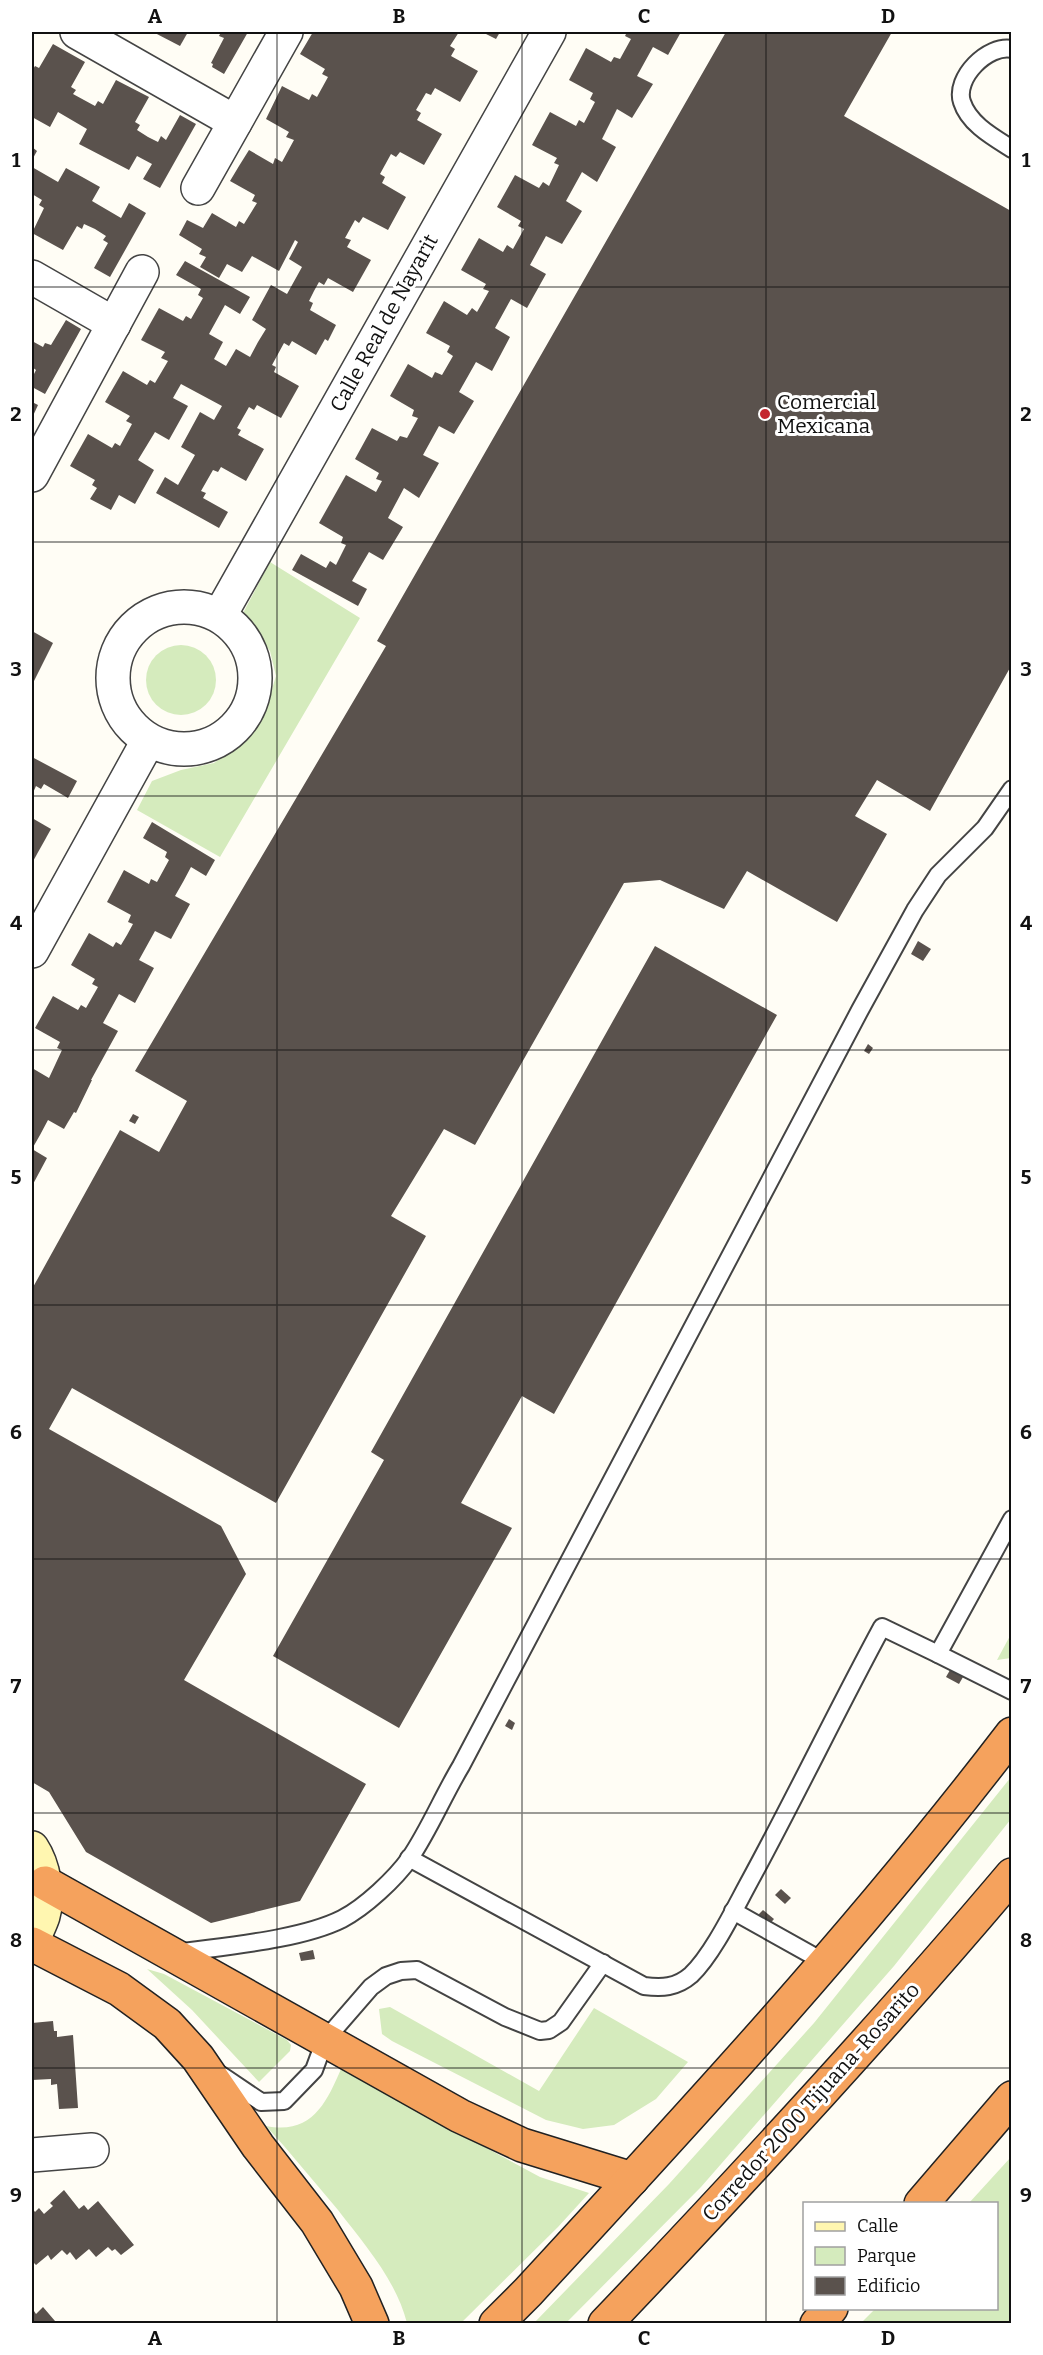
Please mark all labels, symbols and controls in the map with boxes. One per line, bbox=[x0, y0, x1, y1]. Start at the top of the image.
text: A bbox=[148, 4, 163, 28]
text: B bbox=[393, 4, 406, 28]
text: C bbox=[638, 4, 650, 28]
text: D bbox=[881, 4, 895, 28]
text: 1 bbox=[12, 148, 21, 172]
text: 1 bbox=[1022, 148, 1031, 172]
street label: Calle Real de Nayarit bbox=[324, 229, 444, 416]
place label: Comercial Mexicana bbox=[777, 389, 876, 439]
text: 2 bbox=[10, 402, 22, 426]
text: 2 bbox=[1020, 402, 1032, 426]
marker: Comercial Mexicana bbox=[758, 407, 772, 421]
text: 3 bbox=[10, 657, 22, 681]
text: 3 bbox=[1020, 657, 1032, 681]
text: 4 bbox=[10, 911, 22, 935]
text: 4 bbox=[1020, 911, 1032, 935]
text: 5 bbox=[11, 1165, 22, 1189]
text: 5 bbox=[1021, 1165, 1032, 1189]
text: 6 bbox=[10, 1420, 22, 1444]
text: 6 bbox=[1020, 1420, 1032, 1444]
text: 7 bbox=[11, 1674, 22, 1698]
text: 7 bbox=[1021, 1674, 1032, 1698]
text: 8 bbox=[10, 1928, 22, 1952]
text: 8 bbox=[1020, 1928, 1032, 1952]
street label: Corredor 2000 Tijuana-Rosarito bbox=[697, 1977, 925, 2227]
text: 9 bbox=[10, 2183, 22, 2207]
text: 9 bbox=[1020, 2183, 1032, 2207]
legend bbox=[803, 2202, 998, 2310]
text: Calle bbox=[857, 2215, 898, 2237]
text: Parque bbox=[857, 2245, 916, 2267]
text: Edificio bbox=[857, 2275, 920, 2297]
text: A bbox=[148, 2326, 163, 2350]
text: B bbox=[393, 2326, 406, 2350]
text: C bbox=[638, 2326, 650, 2350]
text: D bbox=[881, 2326, 895, 2350]

